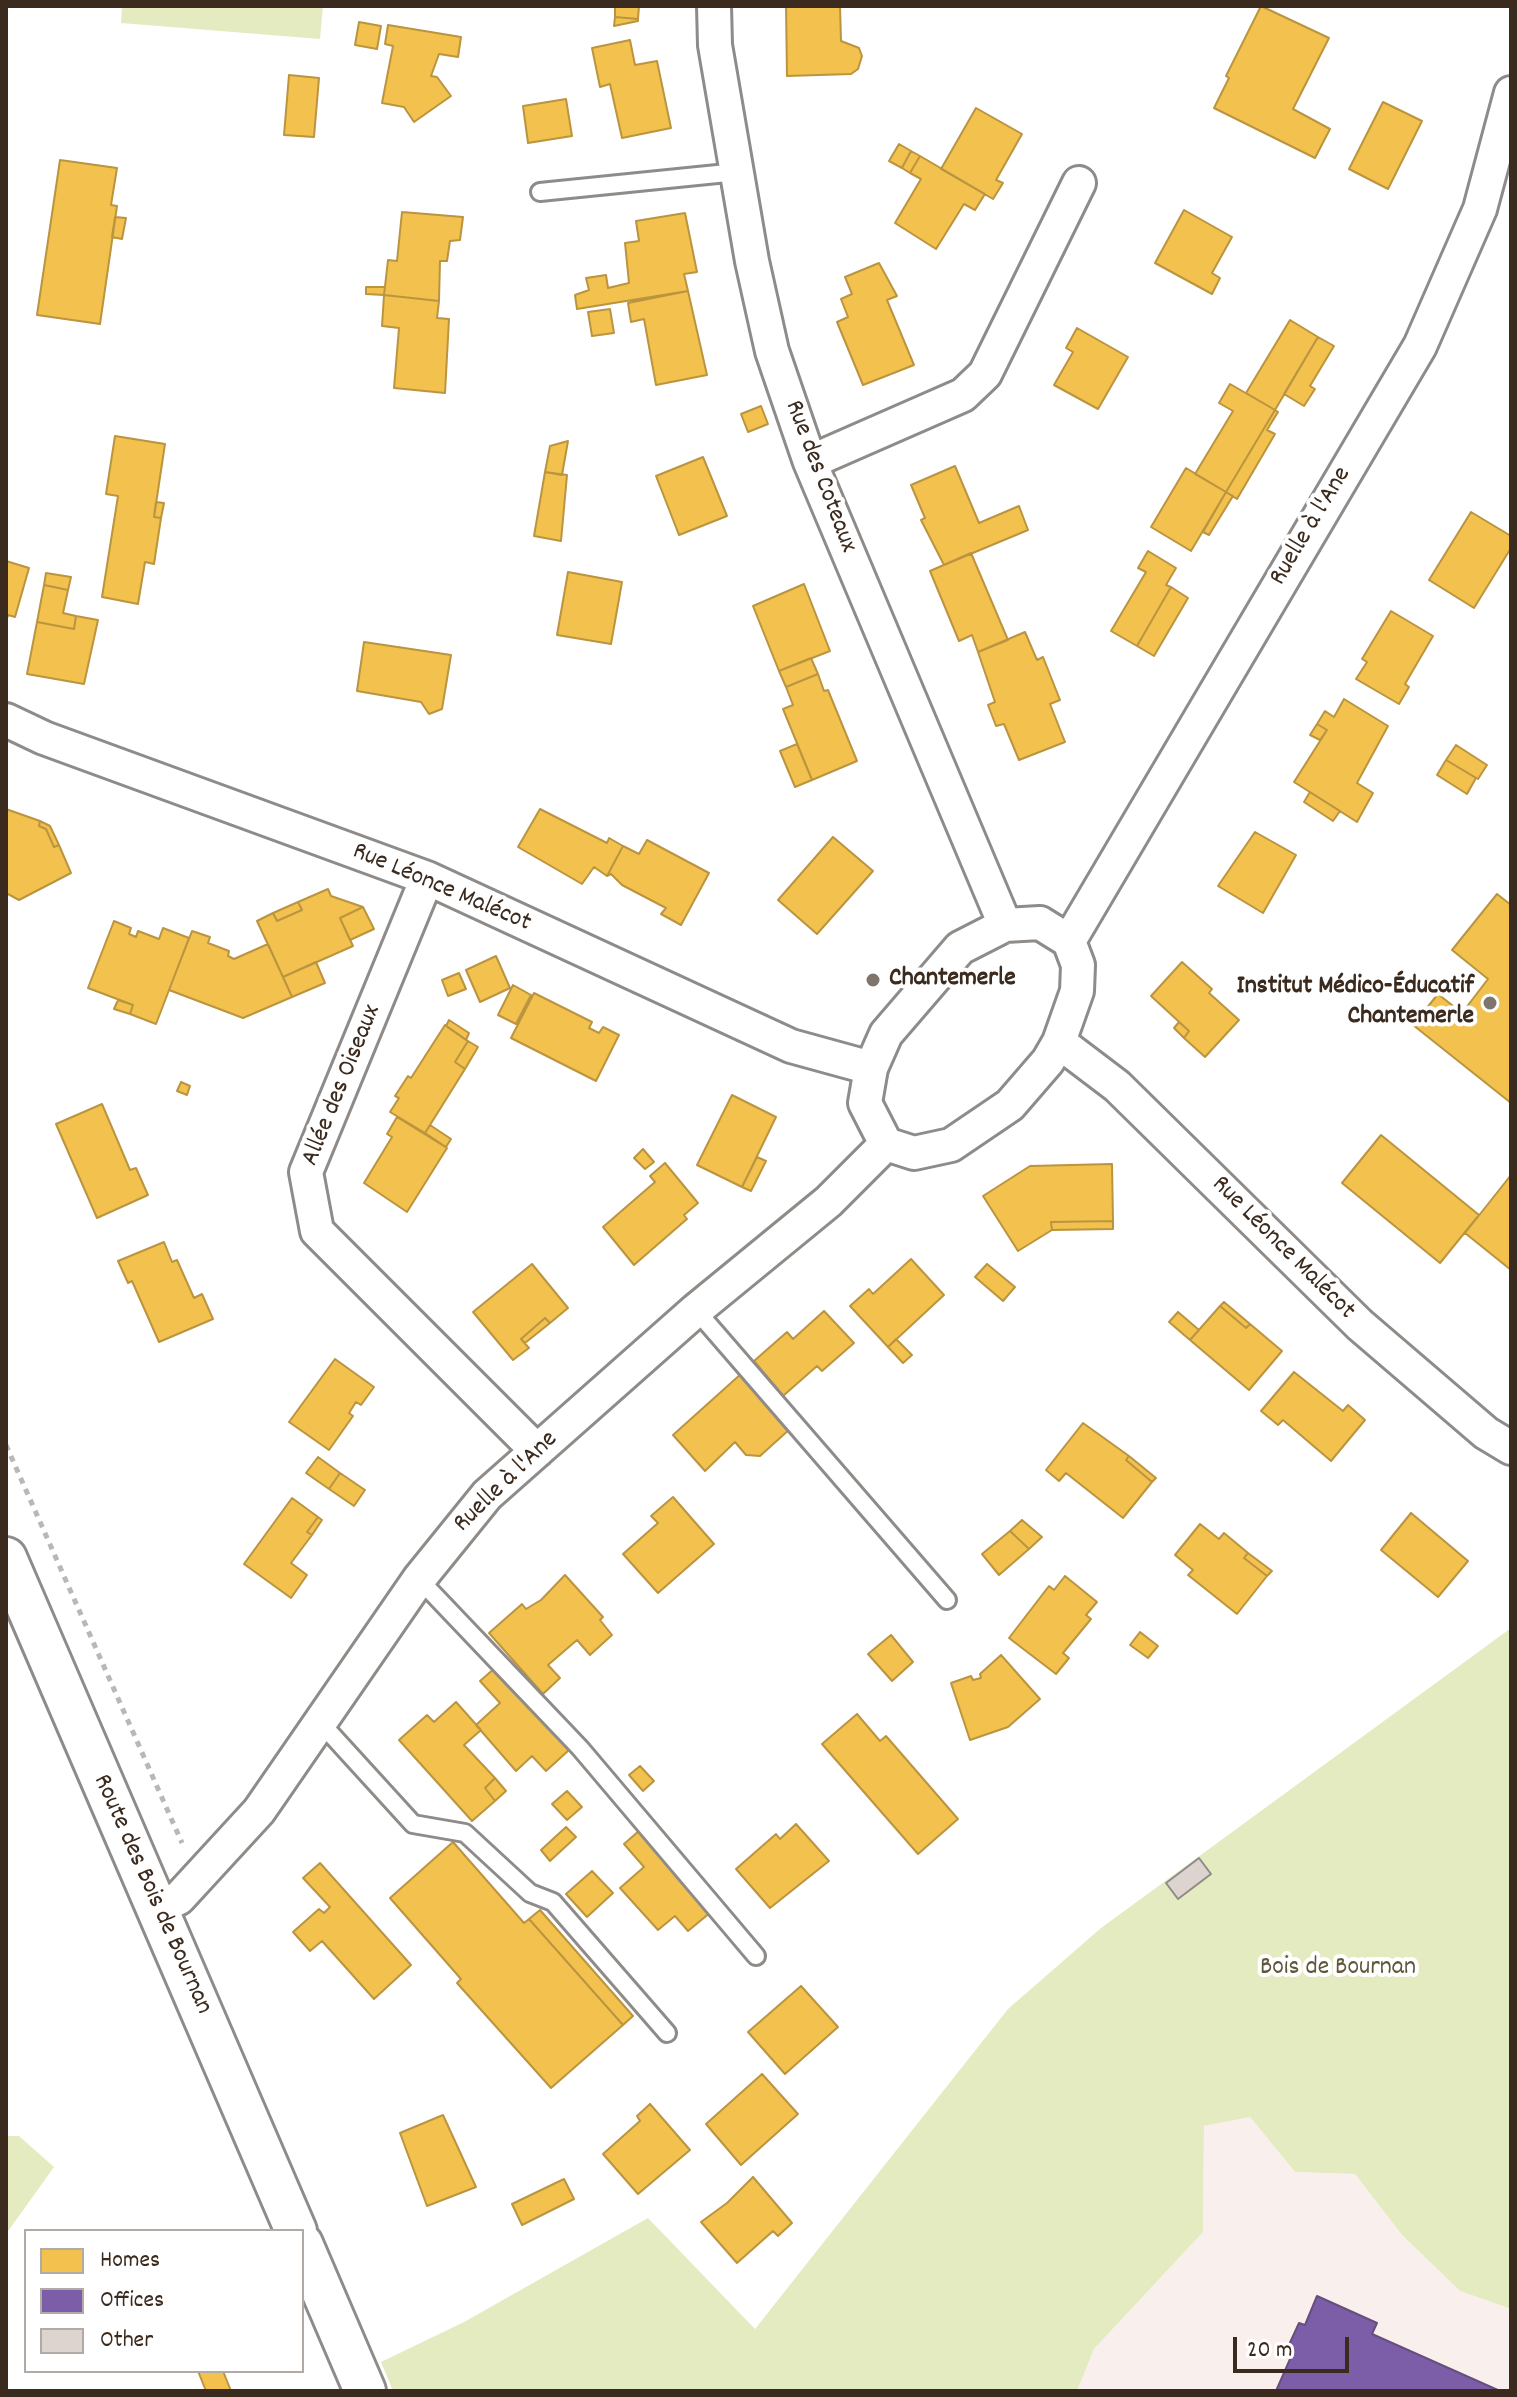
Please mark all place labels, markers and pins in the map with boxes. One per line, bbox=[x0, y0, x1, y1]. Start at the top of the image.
place label: Chantemerle bbox=[889, 964, 1016, 996]
marker: Chantemerle bbox=[864, 971, 882, 989]
place label: Institut Médico-Éducatif Chantemerle bbox=[1237, 972, 1474, 1034]
marker: Institut Médico-Éducatif Chantemerle bbox=[1481, 994, 1499, 1012]

